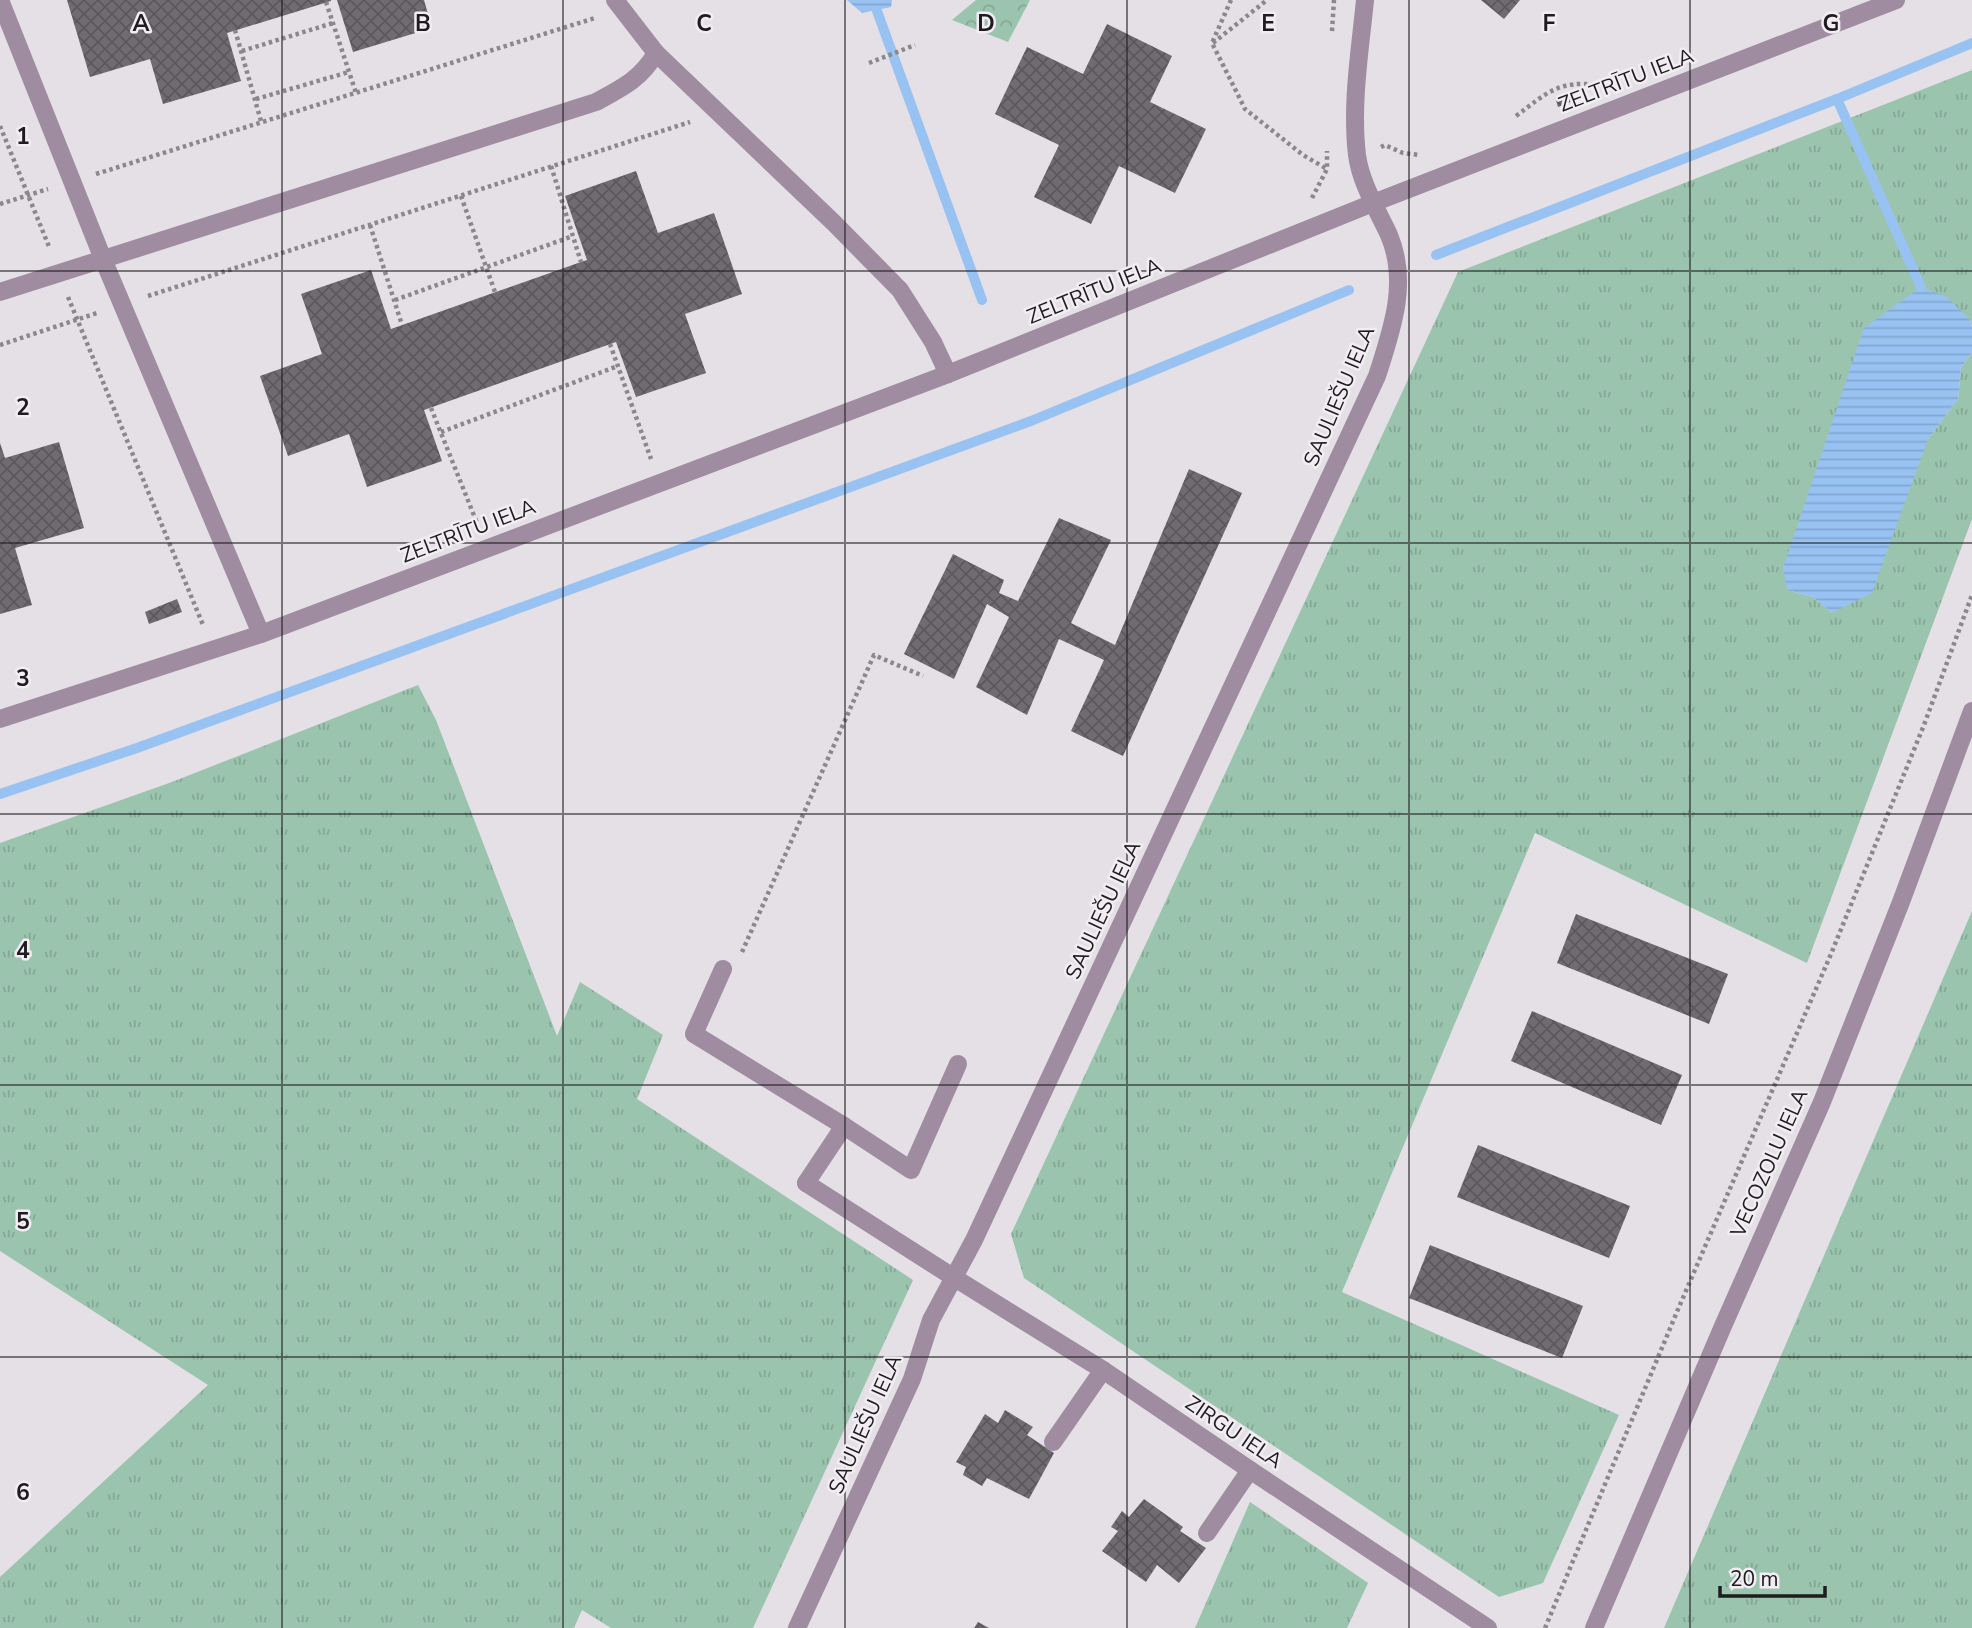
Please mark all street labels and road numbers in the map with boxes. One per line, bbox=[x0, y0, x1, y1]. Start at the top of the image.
street label: ZELTRĪTU IELA bbox=[1554, 41, 1698, 119]
street label: ZELTRĪTU IELA bbox=[1023, 251, 1165, 331]
street label: SAULIEŠU IELA bbox=[1297, 322, 1381, 470]
street label: ZELTRĪTU IELA bbox=[396, 492, 540, 570]
street label: SAULIEŠU IELA bbox=[1059, 836, 1147, 984]
street label: VECOZOLU IELA bbox=[1723, 1084, 1814, 1243]
street label: SAULIEŠU IELA bbox=[822, 1350, 908, 1498]
street label: ZIRGU IELA bbox=[1180, 1389, 1288, 1475]

